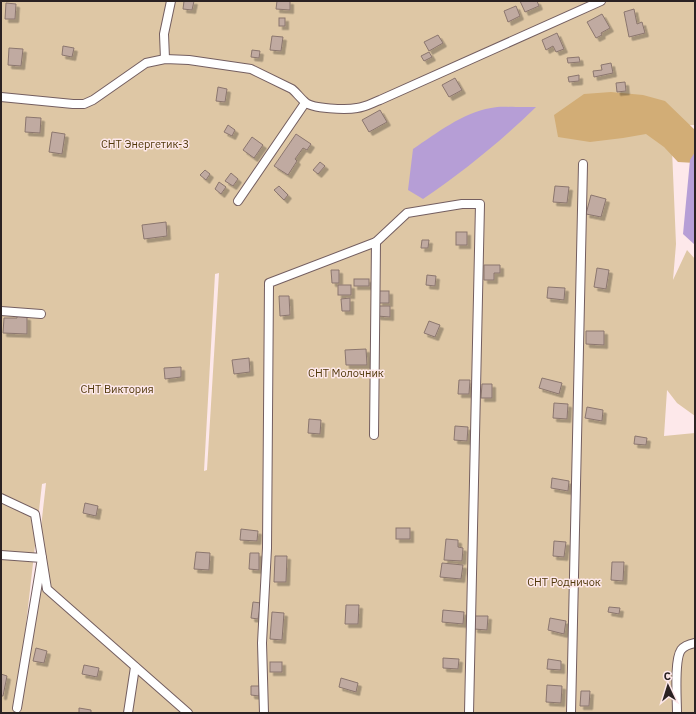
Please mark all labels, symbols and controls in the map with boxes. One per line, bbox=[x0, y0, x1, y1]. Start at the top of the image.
park label: СНТ Энергетик-3 bbox=[101, 137, 189, 151]
park label: СНТ Молочник bbox=[308, 366, 384, 380]
park label: СНТ Виктория bbox=[80, 382, 154, 396]
park label: СНТ Родничок bbox=[527, 575, 601, 589]
north arrow bbox=[648, 666, 688, 706]
text: С bbox=[663, 669, 671, 683]

